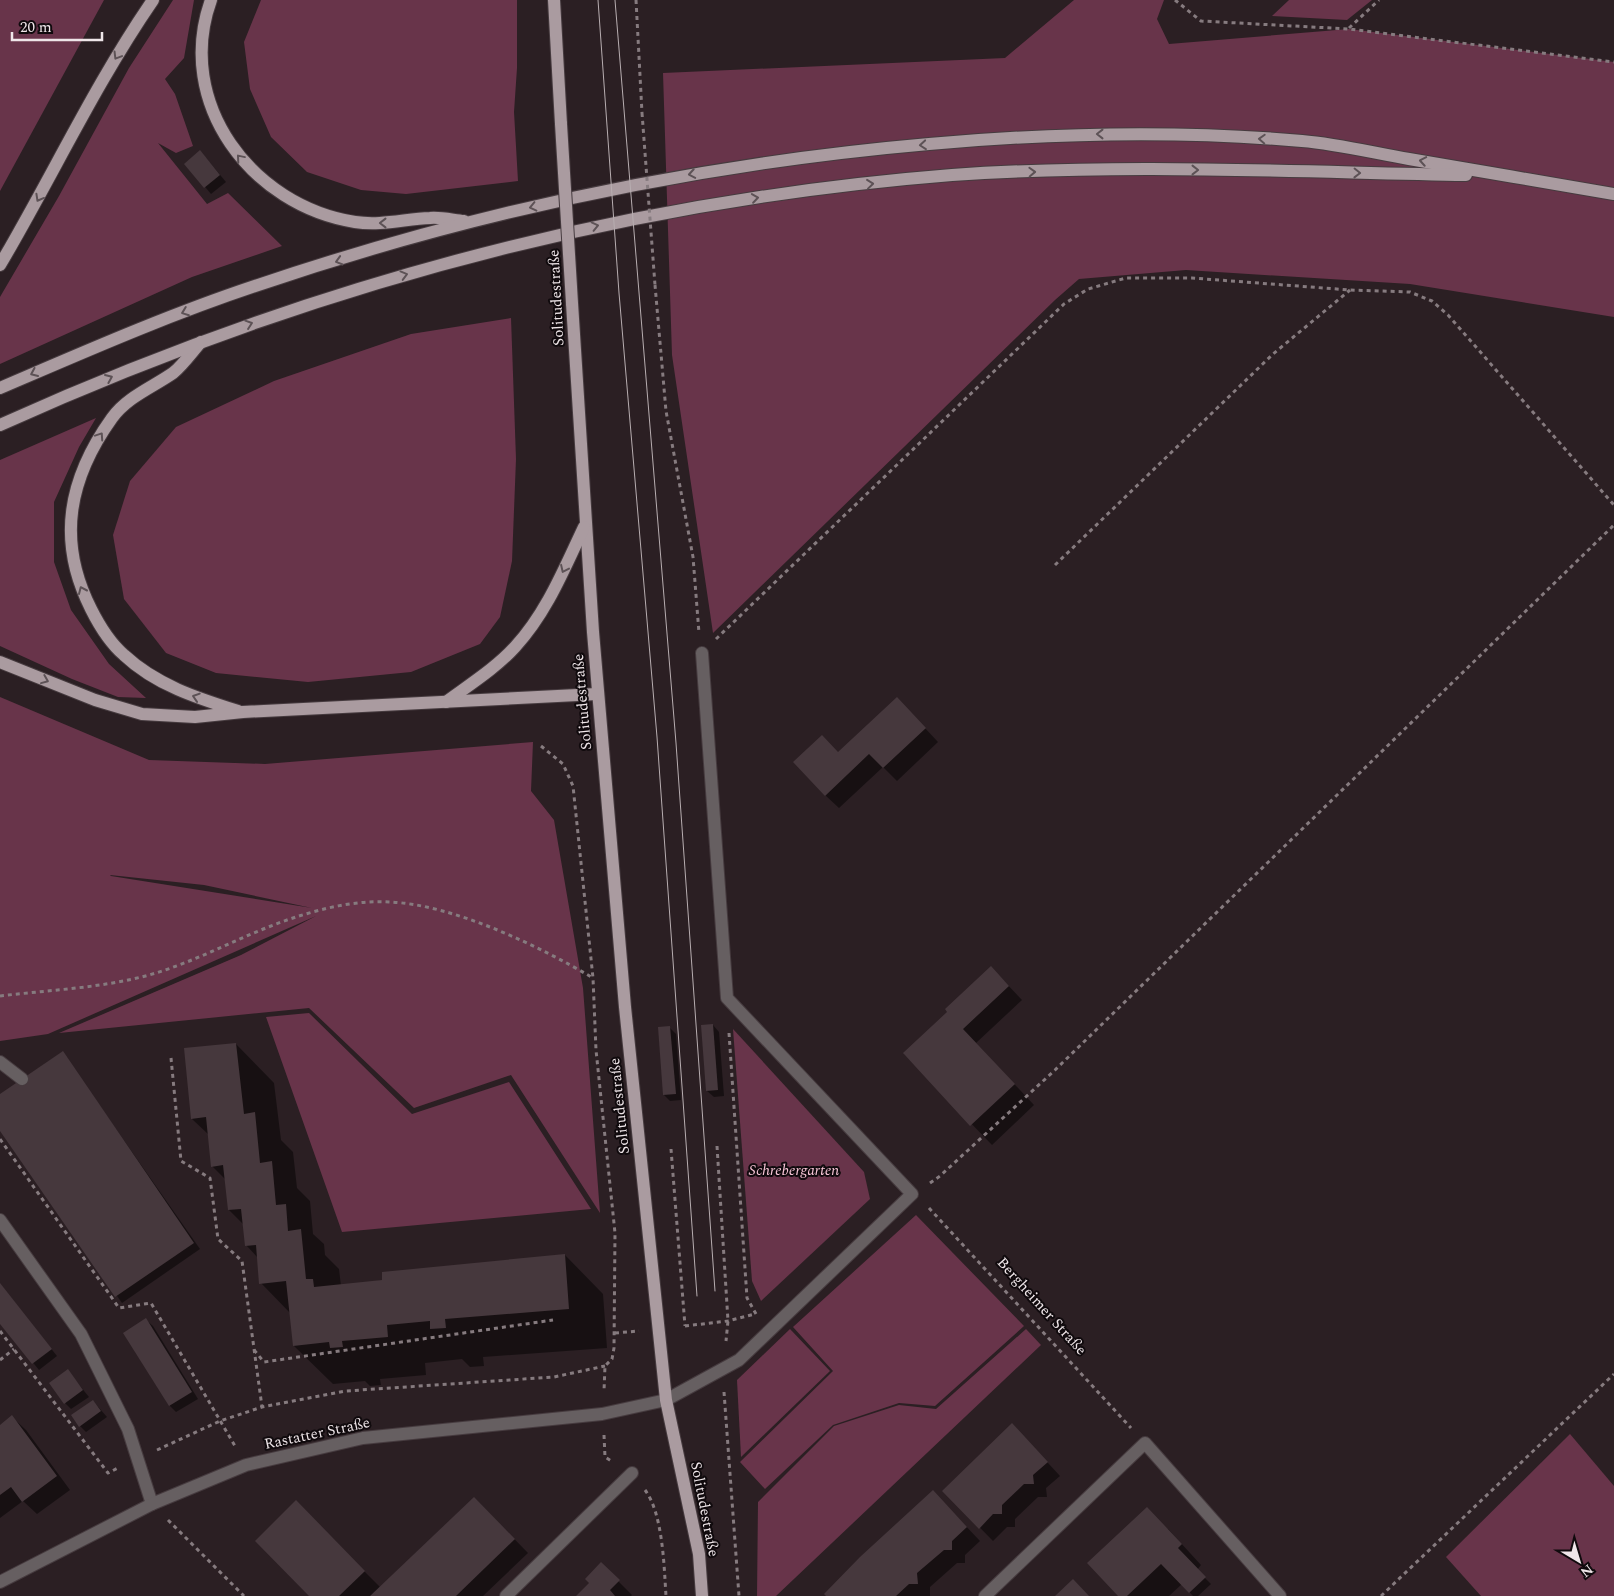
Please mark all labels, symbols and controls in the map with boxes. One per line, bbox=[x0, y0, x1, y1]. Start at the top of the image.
scale bar bbox=[12, 10, 102, 42]
text: 20 m bbox=[20, 16, 52, 39]
one-way arrow bbox=[113, 50, 123, 59]
one-way arrow bbox=[1096, 129, 1104, 139]
one-way arrow bbox=[1258, 133, 1266, 144]
one-way arrow bbox=[918, 139, 926, 150]
one-way arrow bbox=[237, 155, 245, 164]
one-way arrow bbox=[1419, 157, 1428, 167]
one-way arrow bbox=[1191, 165, 1199, 175]
one-way arrow bbox=[1028, 167, 1036, 178]
one-way arrow bbox=[688, 168, 696, 178]
one-way arrow bbox=[1354, 168, 1361, 178]
one-way arrow bbox=[866, 179, 874, 190]
one-way arrow bbox=[35, 193, 45, 202]
one-way arrow bbox=[750, 193, 759, 203]
one-way arrow bbox=[528, 201, 537, 212]
one-way arrow bbox=[378, 218, 386, 228]
one-way arrow bbox=[590, 221, 599, 232]
street label: Solitudestraße bbox=[542, 249, 571, 347]
one-way arrow bbox=[335, 255, 343, 265]
one-way arrow bbox=[399, 271, 407, 281]
one-way arrow bbox=[181, 306, 189, 316]
one-way arrow bbox=[244, 320, 252, 330]
one-way arrow bbox=[30, 367, 39, 378]
one-way arrow bbox=[104, 374, 113, 385]
one-way arrow bbox=[94, 432, 104, 441]
one-way arrow bbox=[559, 564, 570, 573]
one-way arrow bbox=[78, 586, 88, 595]
street label: Solitudestraße bbox=[567, 653, 598, 751]
one-way arrow bbox=[40, 674, 49, 685]
one-way arrow bbox=[193, 693, 201, 703]
street label: Solitudestraße bbox=[603, 1057, 636, 1155]
park label: Schrebergarten bbox=[749, 1159, 839, 1182]
street label: Bergheimer Straße bbox=[991, 1252, 1092, 1361]
street label: Rastatter Straße bbox=[262, 1411, 372, 1456]
street label: Solitudestraße bbox=[684, 1460, 725, 1559]
north arrow bbox=[1554, 1536, 1604, 1586]
text: N bbox=[1576, 1559, 1598, 1583]

